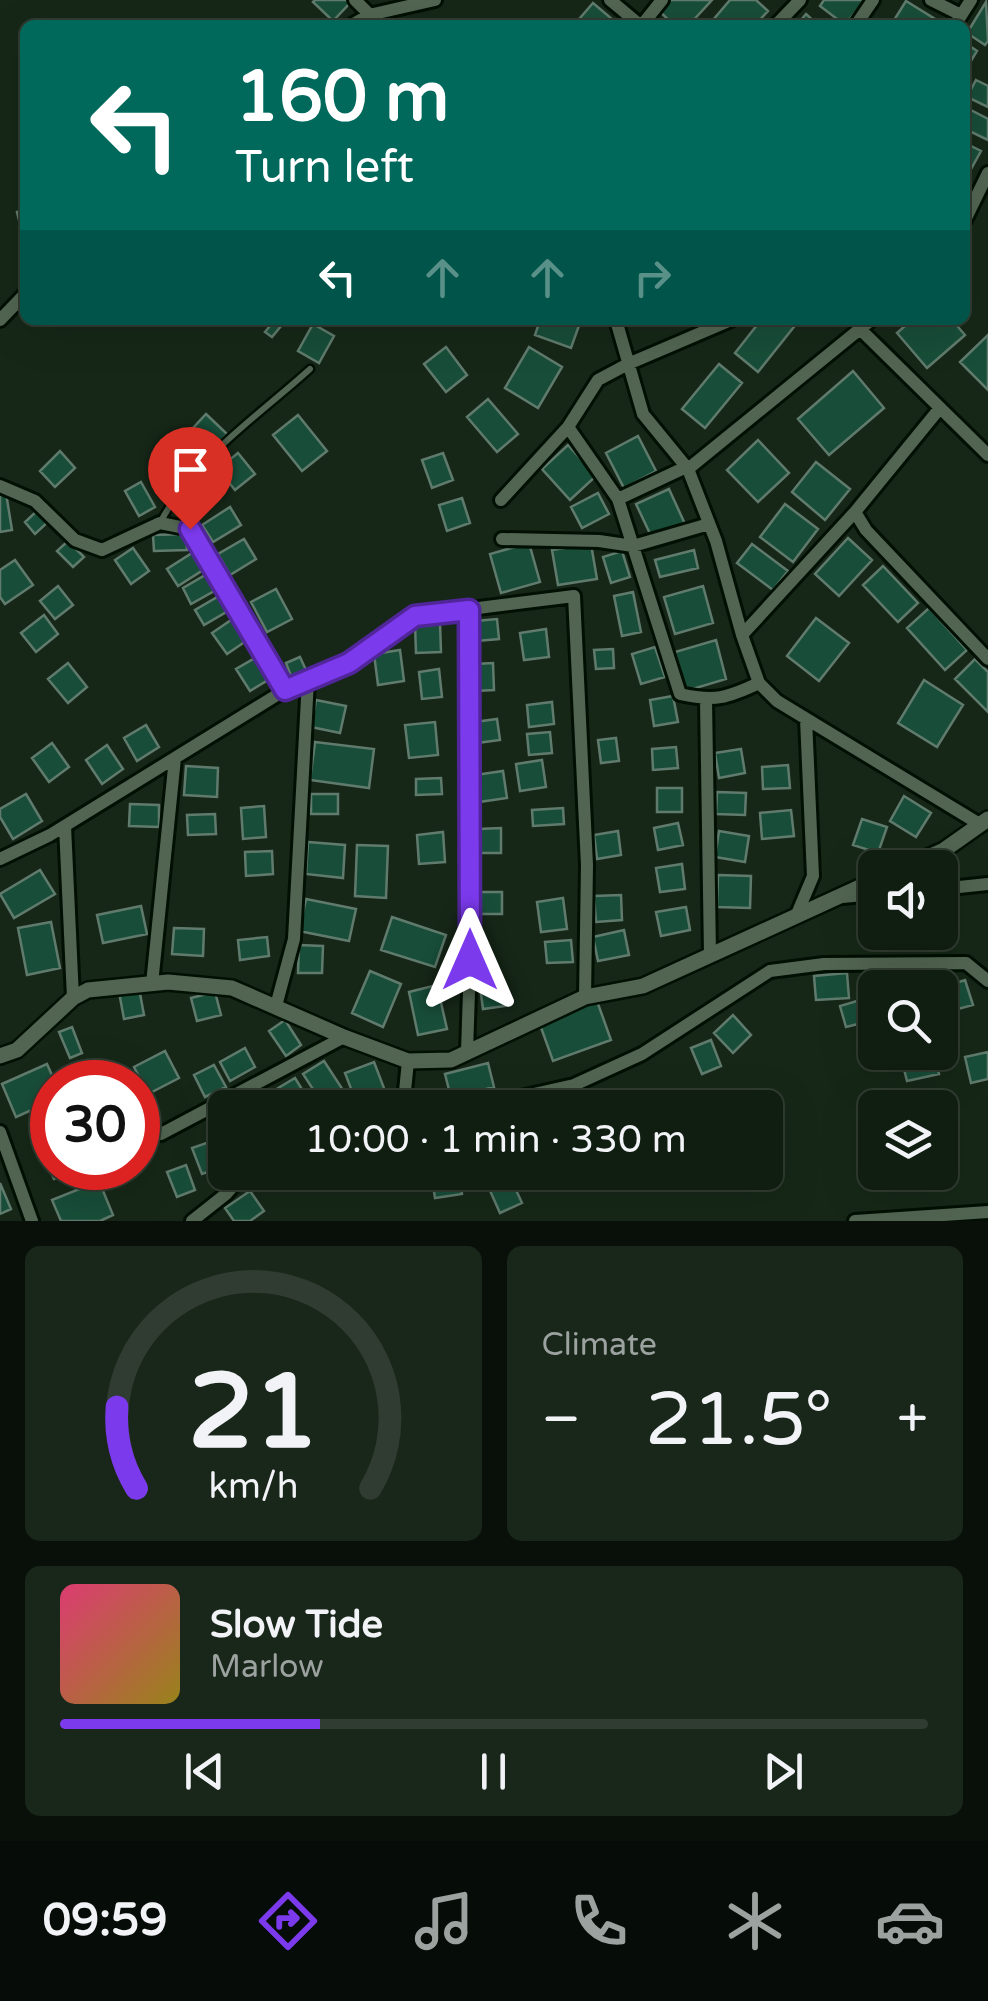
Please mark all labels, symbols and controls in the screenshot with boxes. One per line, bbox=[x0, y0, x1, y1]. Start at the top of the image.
text: 160 m bbox=[235, 56, 449, 140]
icon: left bbox=[70, 60, 200, 190]
text: Turn left bbox=[235, 141, 414, 195]
icon: left bbox=[310, 250, 365, 305]
icon: ahead bbox=[415, 250, 470, 305]
icon: ahead bbox=[520, 250, 575, 305]
icon: right bbox=[625, 250, 680, 305]
pin bbox=[148, 427, 233, 530]
icon: arrive bbox=[163, 442, 218, 497]
map controls bbox=[858, 850, 958, 1190]
button: sound bbox=[858, 850, 958, 950]
position arrow bbox=[418, 908, 522, 1012]
button: search bbox=[858, 970, 958, 1070]
speed limit sign: 30 bbox=[30, 1060, 160, 1190]
button: layers bbox=[858, 1090, 958, 1190]
text: 10:00 · 1 min · 330 m bbox=[304, 1117, 687, 1163]
text: Climate bbox=[542, 1326, 657, 1364]
text: 21 bbox=[188, 1351, 319, 1476]
text: 21.5° bbox=[645, 1375, 833, 1465]
text: − bbox=[542, 1387, 581, 1453]
text: + bbox=[897, 1387, 928, 1453]
text: km/h bbox=[208, 1465, 298, 1508]
text: Slow Tide bbox=[210, 1602, 383, 1648]
text: Marlow bbox=[210, 1648, 324, 1686]
icon: previous bbox=[177, 1744, 232, 1799]
icon: pause bbox=[466, 1744, 521, 1799]
icon: next bbox=[756, 1744, 811, 1799]
icon: directions bbox=[253, 1886, 323, 1956]
icon: music bbox=[409, 1886, 479, 1956]
icon: phone bbox=[564, 1886, 634, 1956]
icon: climate bbox=[720, 1886, 790, 1956]
icon: car bbox=[875, 1886, 945, 1956]
text: 09:59 bbox=[43, 1894, 168, 1948]

